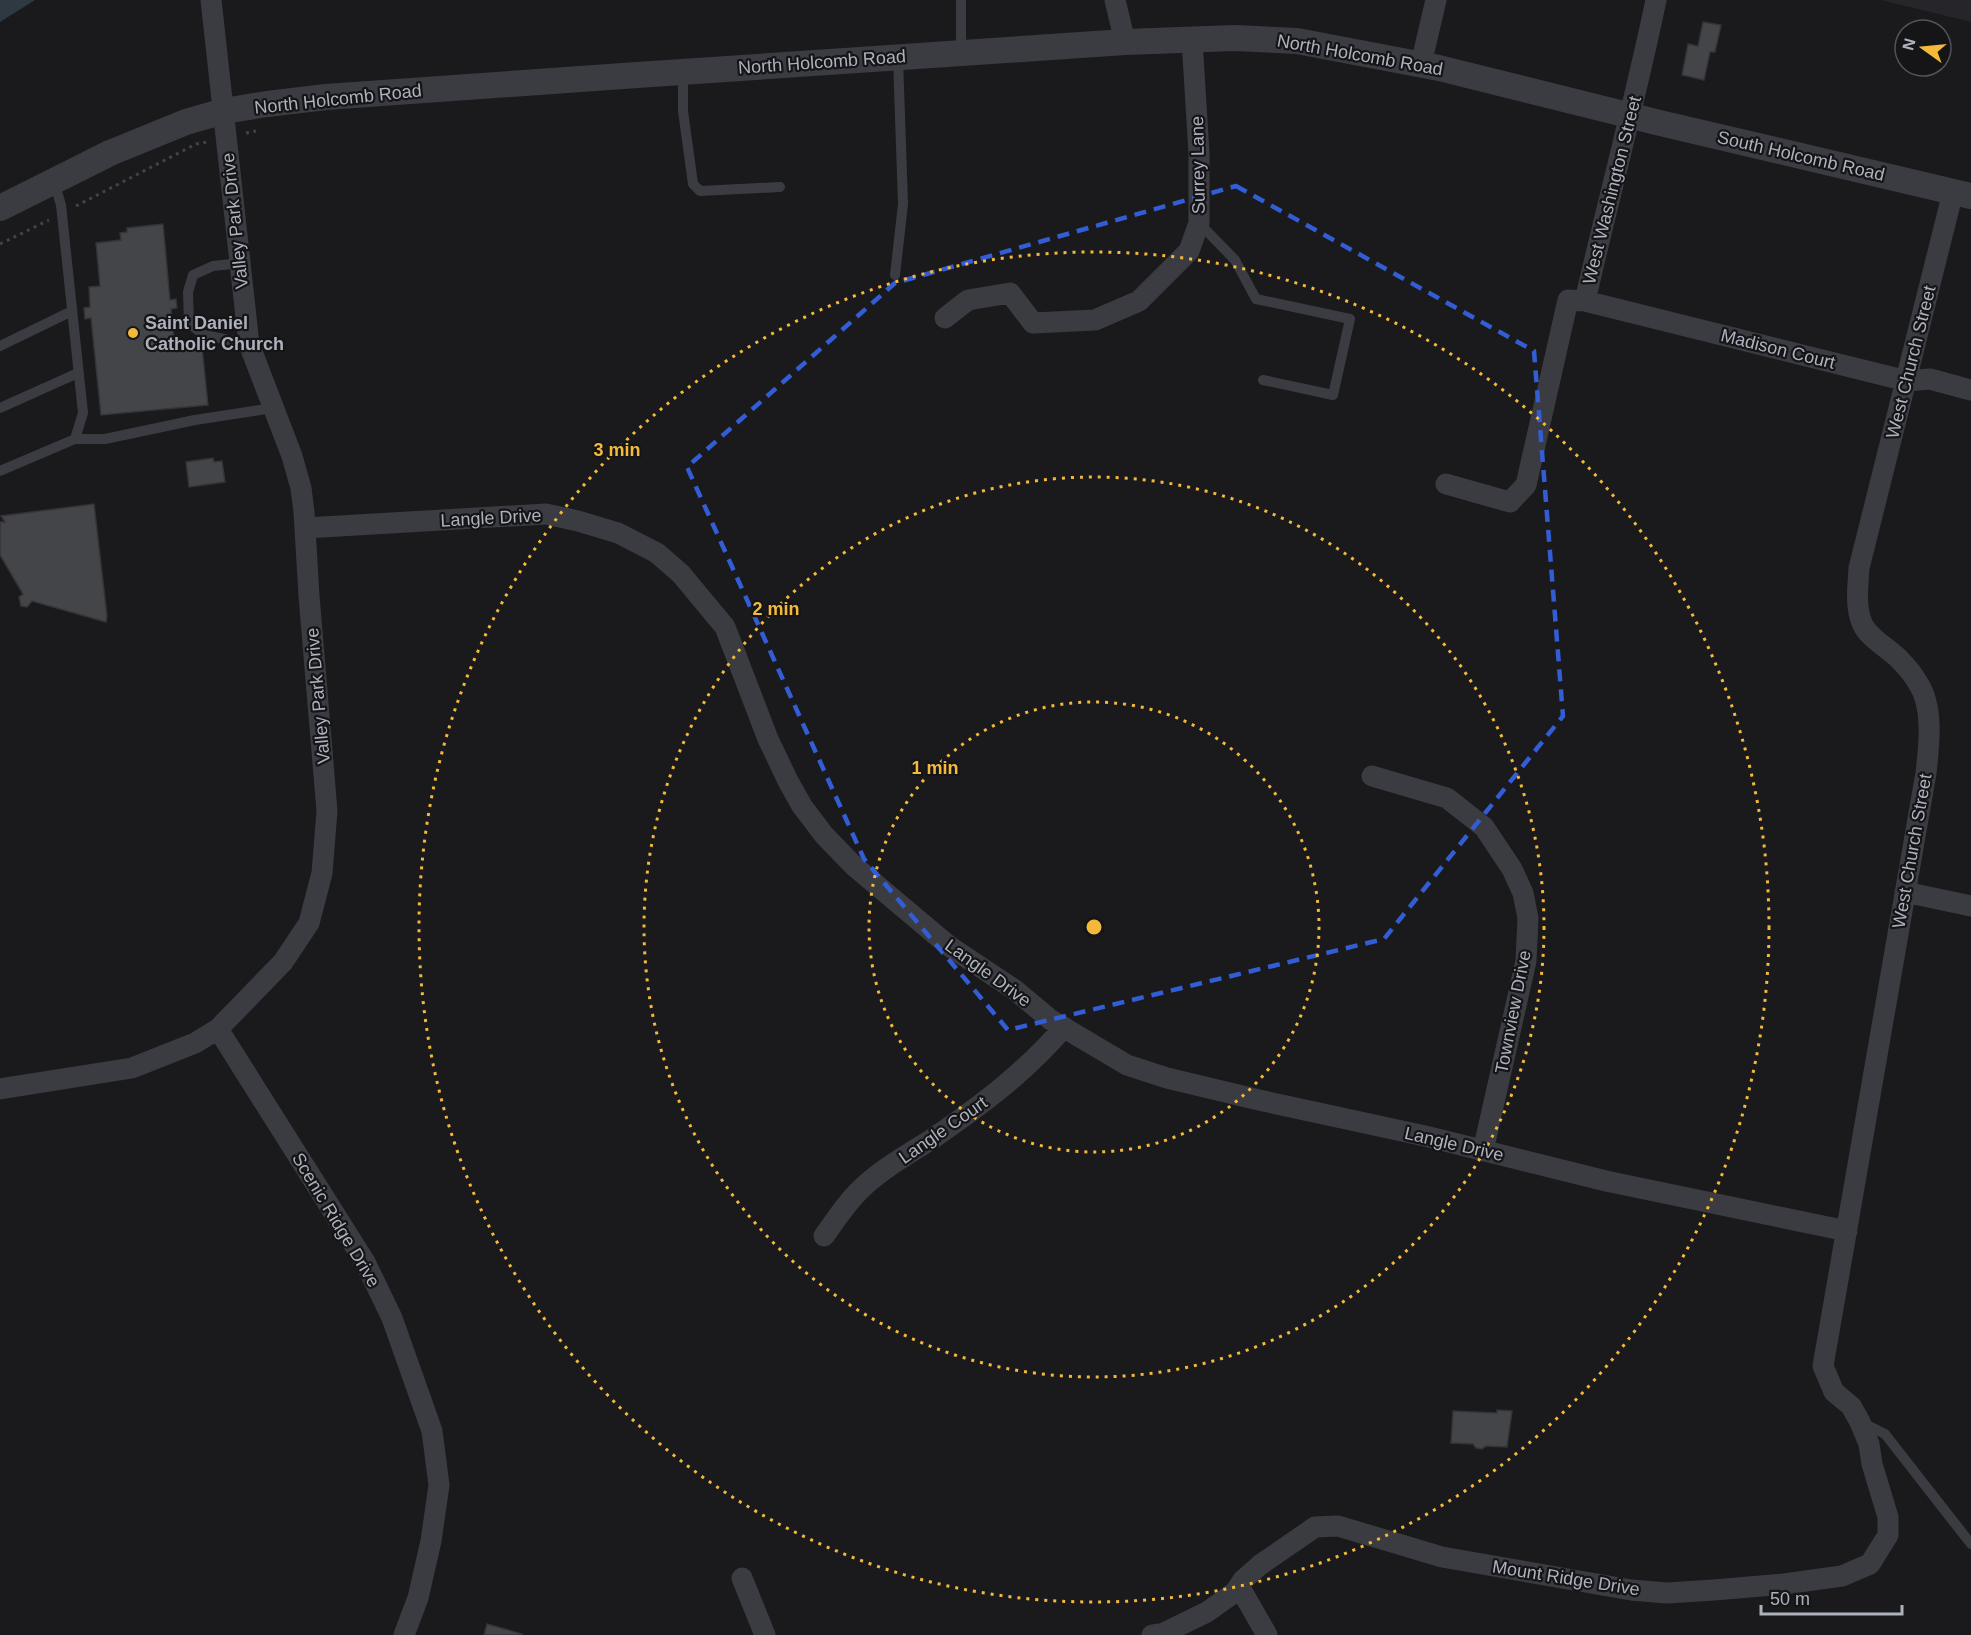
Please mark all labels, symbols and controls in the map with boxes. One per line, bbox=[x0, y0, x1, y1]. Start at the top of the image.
north arrow bbox=[1893, 18, 1953, 78]
street label: North Holcomb Road bbox=[1276, 31, 1444, 79]
text: N bbox=[1899, 36, 1919, 52]
street label: North Holcomb Road bbox=[737, 46, 907, 78]
street label: North Holcomb Road bbox=[253, 80, 423, 118]
street label: West Washington Street bbox=[1579, 94, 1645, 286]
street label: Surrey Lane bbox=[1187, 116, 1209, 214]
street label: South Holcomb Road bbox=[1715, 127, 1887, 185]
street label: Valley Park Drive bbox=[218, 152, 252, 290]
street label: West Church Street bbox=[1882, 284, 1940, 440]
place label: Saint Daniel Catholic Church bbox=[145, 313, 284, 354]
street label: Madison Court bbox=[1719, 325, 1837, 373]
marker: Saint Daniel Catholic Church bbox=[126, 326, 140, 340]
text: 3 min bbox=[593, 440, 641, 460]
street label: Langle Drive bbox=[440, 505, 542, 531]
text: 2 min bbox=[752, 599, 800, 619]
street label: Valley Park Drive bbox=[302, 627, 334, 765]
text: 1 min bbox=[911, 758, 959, 778]
street label: West Church Street bbox=[1889, 772, 1935, 930]
centre of rings bbox=[1084, 917, 1104, 937]
street label: Langle Drive bbox=[941, 935, 1035, 1011]
street label: Townview Drive bbox=[1491, 949, 1535, 1075]
street label: Langle Court bbox=[895, 1092, 991, 1168]
street label: Langle Drive bbox=[1403, 1123, 1505, 1165]
street label: Scenic Ridge Drive bbox=[288, 1149, 384, 1291]
street label: Mount Ridge Drive bbox=[1491, 1556, 1641, 1600]
scale bar bbox=[1761, 1578, 1902, 1616]
text: 50 m bbox=[1770, 1589, 1810, 1609]

